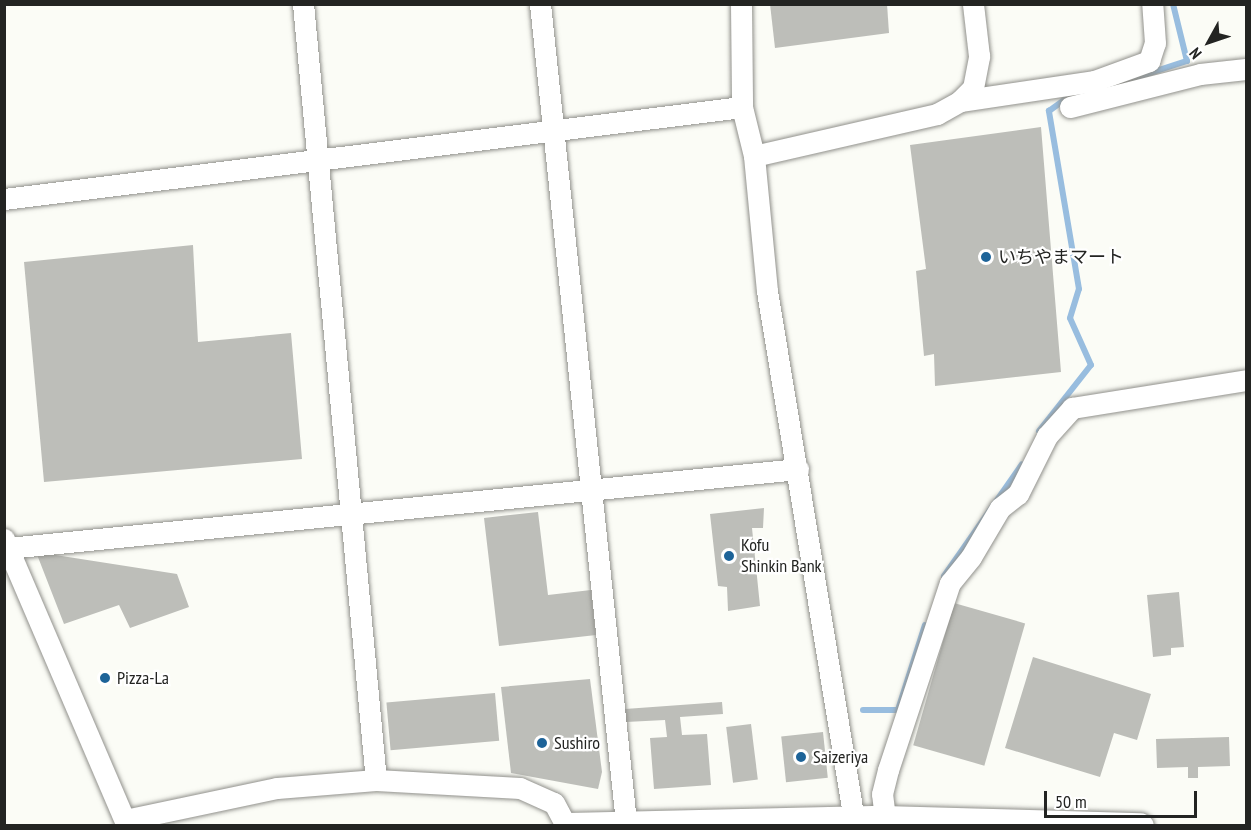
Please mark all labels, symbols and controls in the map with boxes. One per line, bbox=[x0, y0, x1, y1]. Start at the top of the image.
north arrow bbox=[1179, 12, 1239, 72]
text: N bbox=[1185, 44, 1206, 63]
place label: いちやまマート bbox=[998, 246, 1124, 268]
marker: いちやまマート bbox=[979, 250, 993, 264]
place label: Kofu Shinkin Bank bbox=[741, 535, 822, 578]
marker: Kofu Shinkin Bank bbox=[722, 549, 736, 563]
place label: Pizza-La bbox=[117, 667, 169, 689]
marker: Pizza-La bbox=[98, 671, 112, 685]
place label: Sushiro bbox=[554, 732, 600, 754]
marker: Sushiro bbox=[535, 736, 549, 750]
place label: Saizeriya bbox=[813, 746, 868, 768]
marker: Saizeriya bbox=[794, 750, 808, 764]
scale bar bbox=[1047, 779, 1200, 817]
text: 50 m bbox=[1055, 790, 1087, 813]

